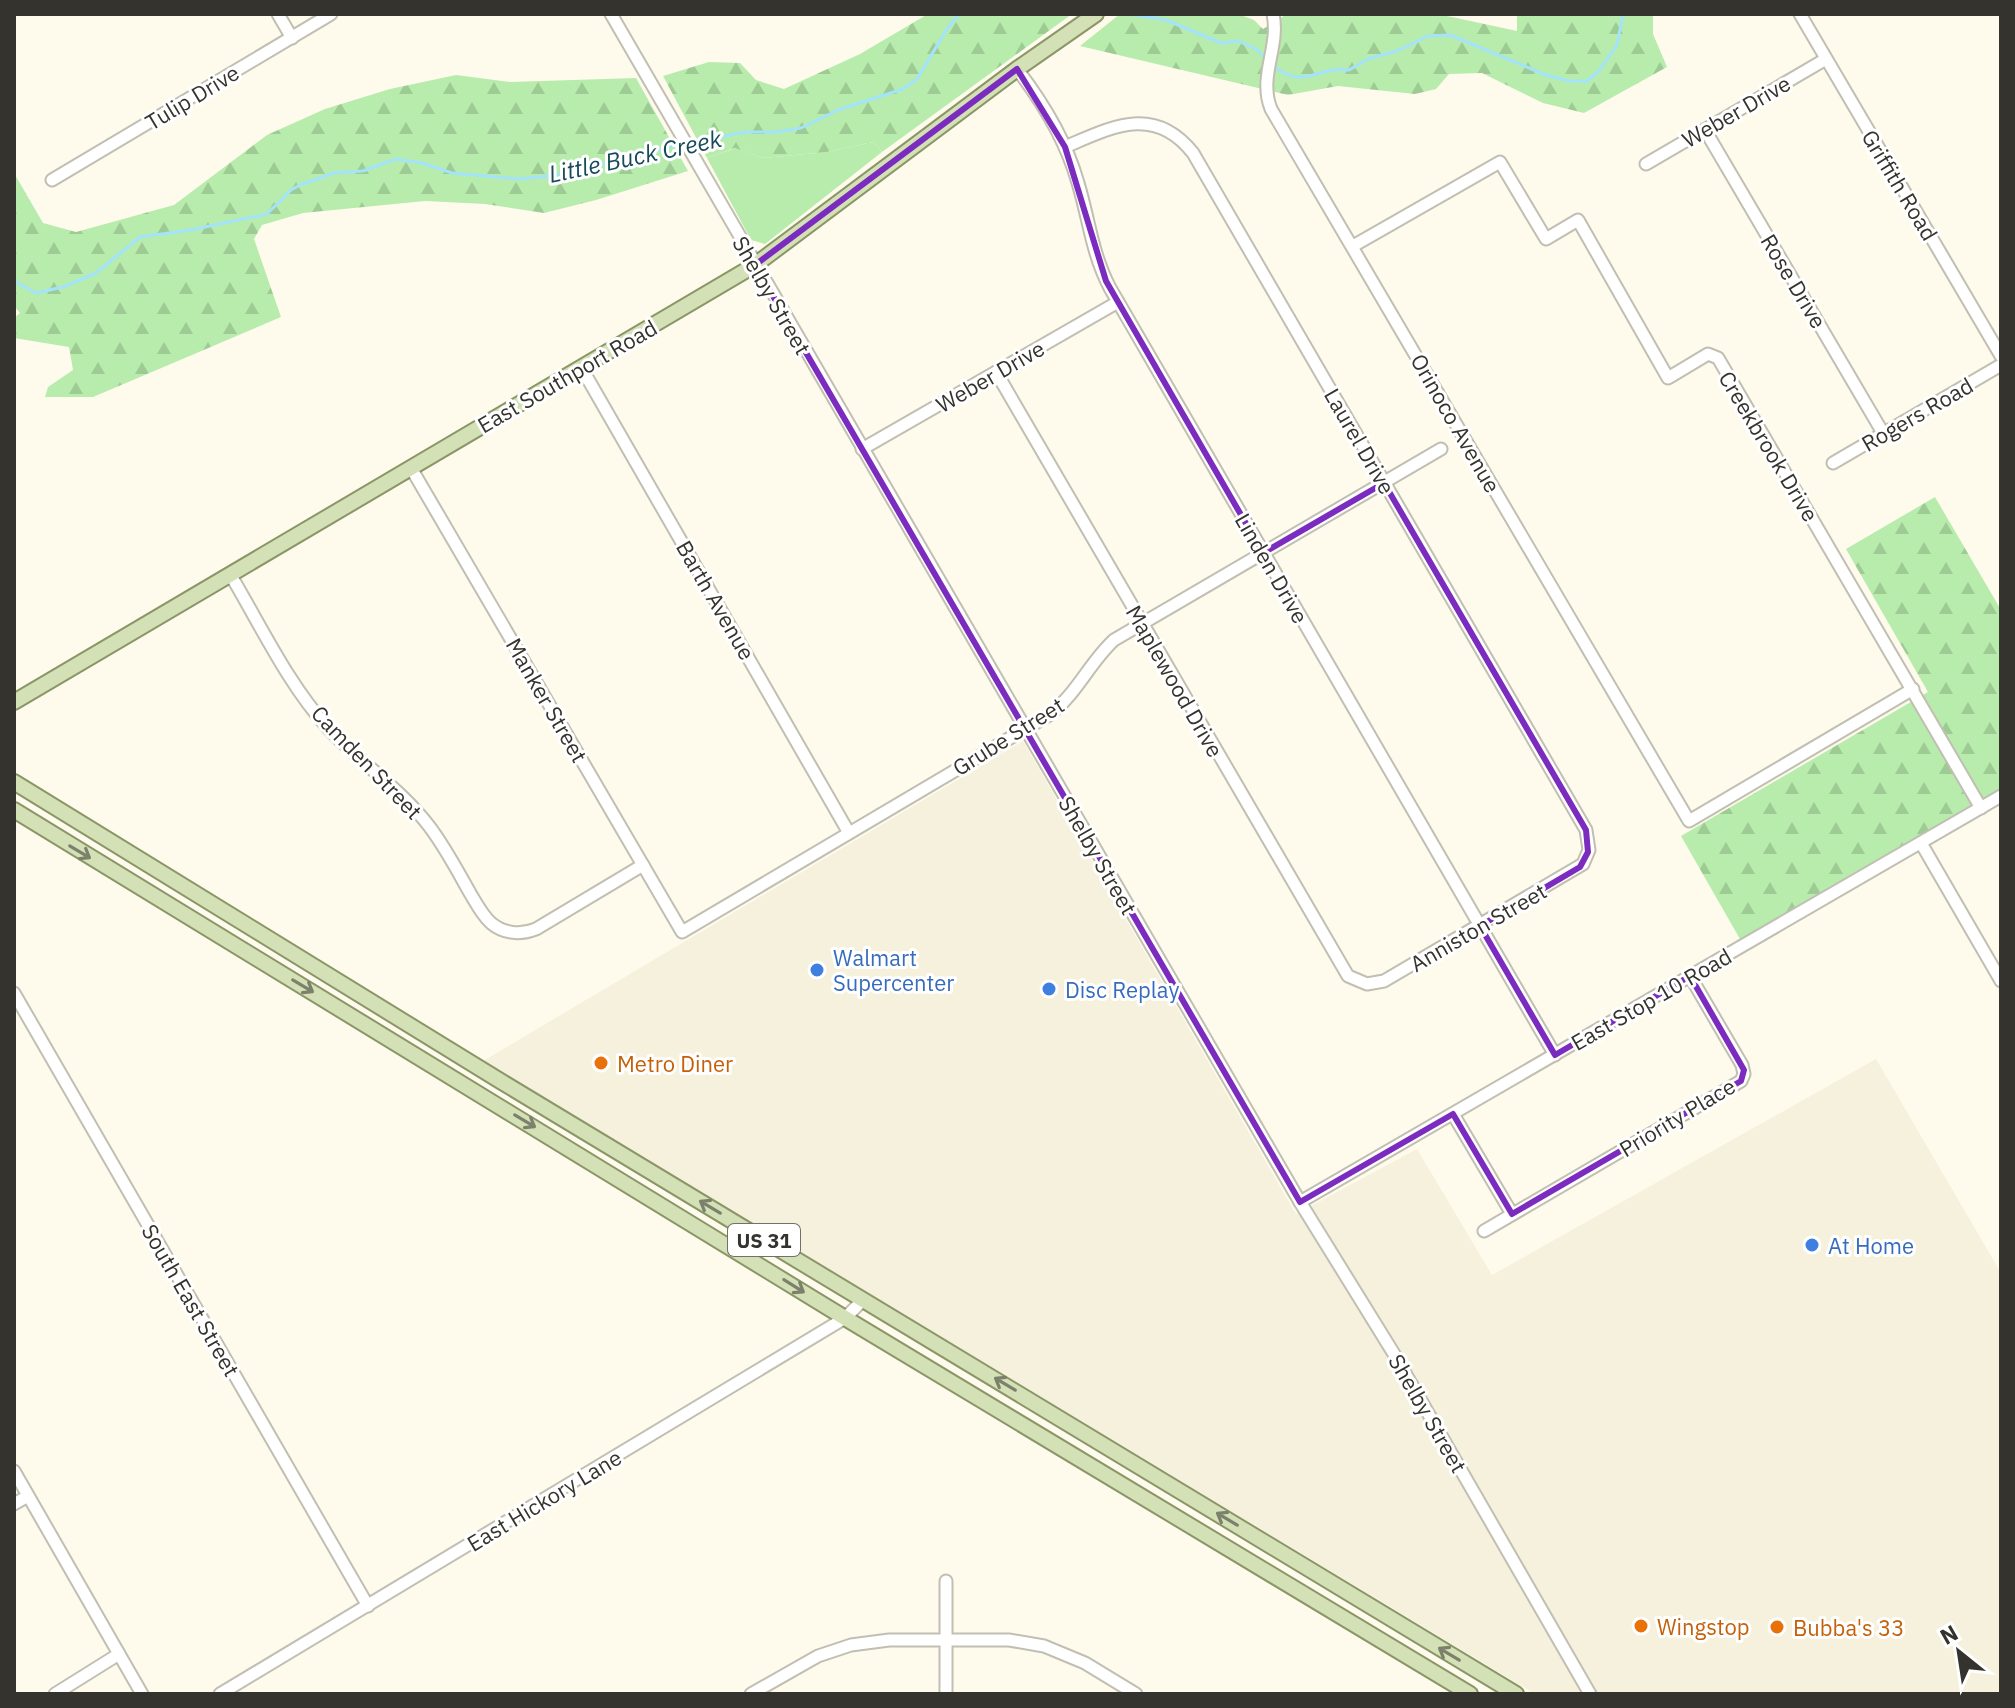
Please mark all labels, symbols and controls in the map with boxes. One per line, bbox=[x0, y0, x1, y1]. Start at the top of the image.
street label: Tulip Drive bbox=[140, 58, 244, 136]
street label: Weber Drive bbox=[1677, 68, 1795, 154]
water label: Little Buck Creek bbox=[546, 122, 725, 190]
street label: Griffith Road bbox=[1856, 124, 1944, 246]
street label: Rose Drive bbox=[1754, 228, 1834, 334]
street label: Shelby Street bbox=[726, 230, 818, 360]
street label: East Southport Road bbox=[472, 313, 662, 439]
street label: Weber Drive bbox=[931, 333, 1049, 419]
street label: Orinoco Avenue bbox=[1404, 348, 1508, 498]
street label: Creekbrook Drive bbox=[1713, 365, 1825, 527]
street label: Rogers Road bbox=[1856, 370, 1978, 458]
street label: Laurel Drive bbox=[1318, 383, 1402, 499]
street label: Linden Drive bbox=[1229, 508, 1315, 628]
street label: Barth Avenue bbox=[670, 535, 762, 665]
street label: Maplewood Drive bbox=[1120, 600, 1230, 762]
street label: Manker Street bbox=[500, 633, 594, 767]
street label: Grube Street bbox=[947, 690, 1069, 782]
street label: Camden Street bbox=[305, 699, 429, 825]
street label: Shelby Street bbox=[1052, 790, 1144, 920]
one-way arrow bbox=[68, 844, 91, 860]
street label: Anniston Street bbox=[1404, 876, 1552, 978]
street label: East Stop 10 Road bbox=[1565, 941, 1737, 1057]
place label: Walmart Supercenter bbox=[833, 943, 954, 997]
marker: Walmart Supercenter bbox=[808, 961, 826, 979]
place label: Disc Replay bbox=[1065, 975, 1179, 1004]
one-way arrow bbox=[291, 978, 314, 994]
marker: Disc Replay bbox=[1040, 980, 1058, 998]
place label: Metro Diner bbox=[617, 1049, 733, 1078]
marker: Metro Diner bbox=[592, 1054, 610, 1072]
street label: Priority Place bbox=[1614, 1071, 1740, 1163]
one-way arrow bbox=[513, 1113, 536, 1129]
one-way arrow bbox=[699, 1199, 722, 1215]
street label: South East Street bbox=[136, 1219, 246, 1381]
road number: US 31 bbox=[728, 1224, 800, 1256]
place label: At Home bbox=[1828, 1231, 1914, 1260]
marker: At Home bbox=[1803, 1236, 1821, 1254]
one-way arrow bbox=[782, 1279, 805, 1295]
street label: Shelby Street bbox=[1382, 1348, 1474, 1478]
one-way arrow bbox=[994, 1376, 1017, 1392]
street label: East Hickory Lane bbox=[461, 1442, 627, 1558]
one-way arrow bbox=[1216, 1510, 1239, 1526]
place label: Wingstop bbox=[1657, 1612, 1750, 1641]
north arrow bbox=[1919, 1612, 1999, 1692]
place label: Bubba's 33 bbox=[1793, 1613, 1904, 1642]
marker: Wingstop bbox=[1632, 1617, 1650, 1635]
marker: Bubba's 33 bbox=[1768, 1618, 1786, 1636]
text: N bbox=[1935, 1618, 1963, 1651]
one-way arrow bbox=[1438, 1645, 1461, 1661]

